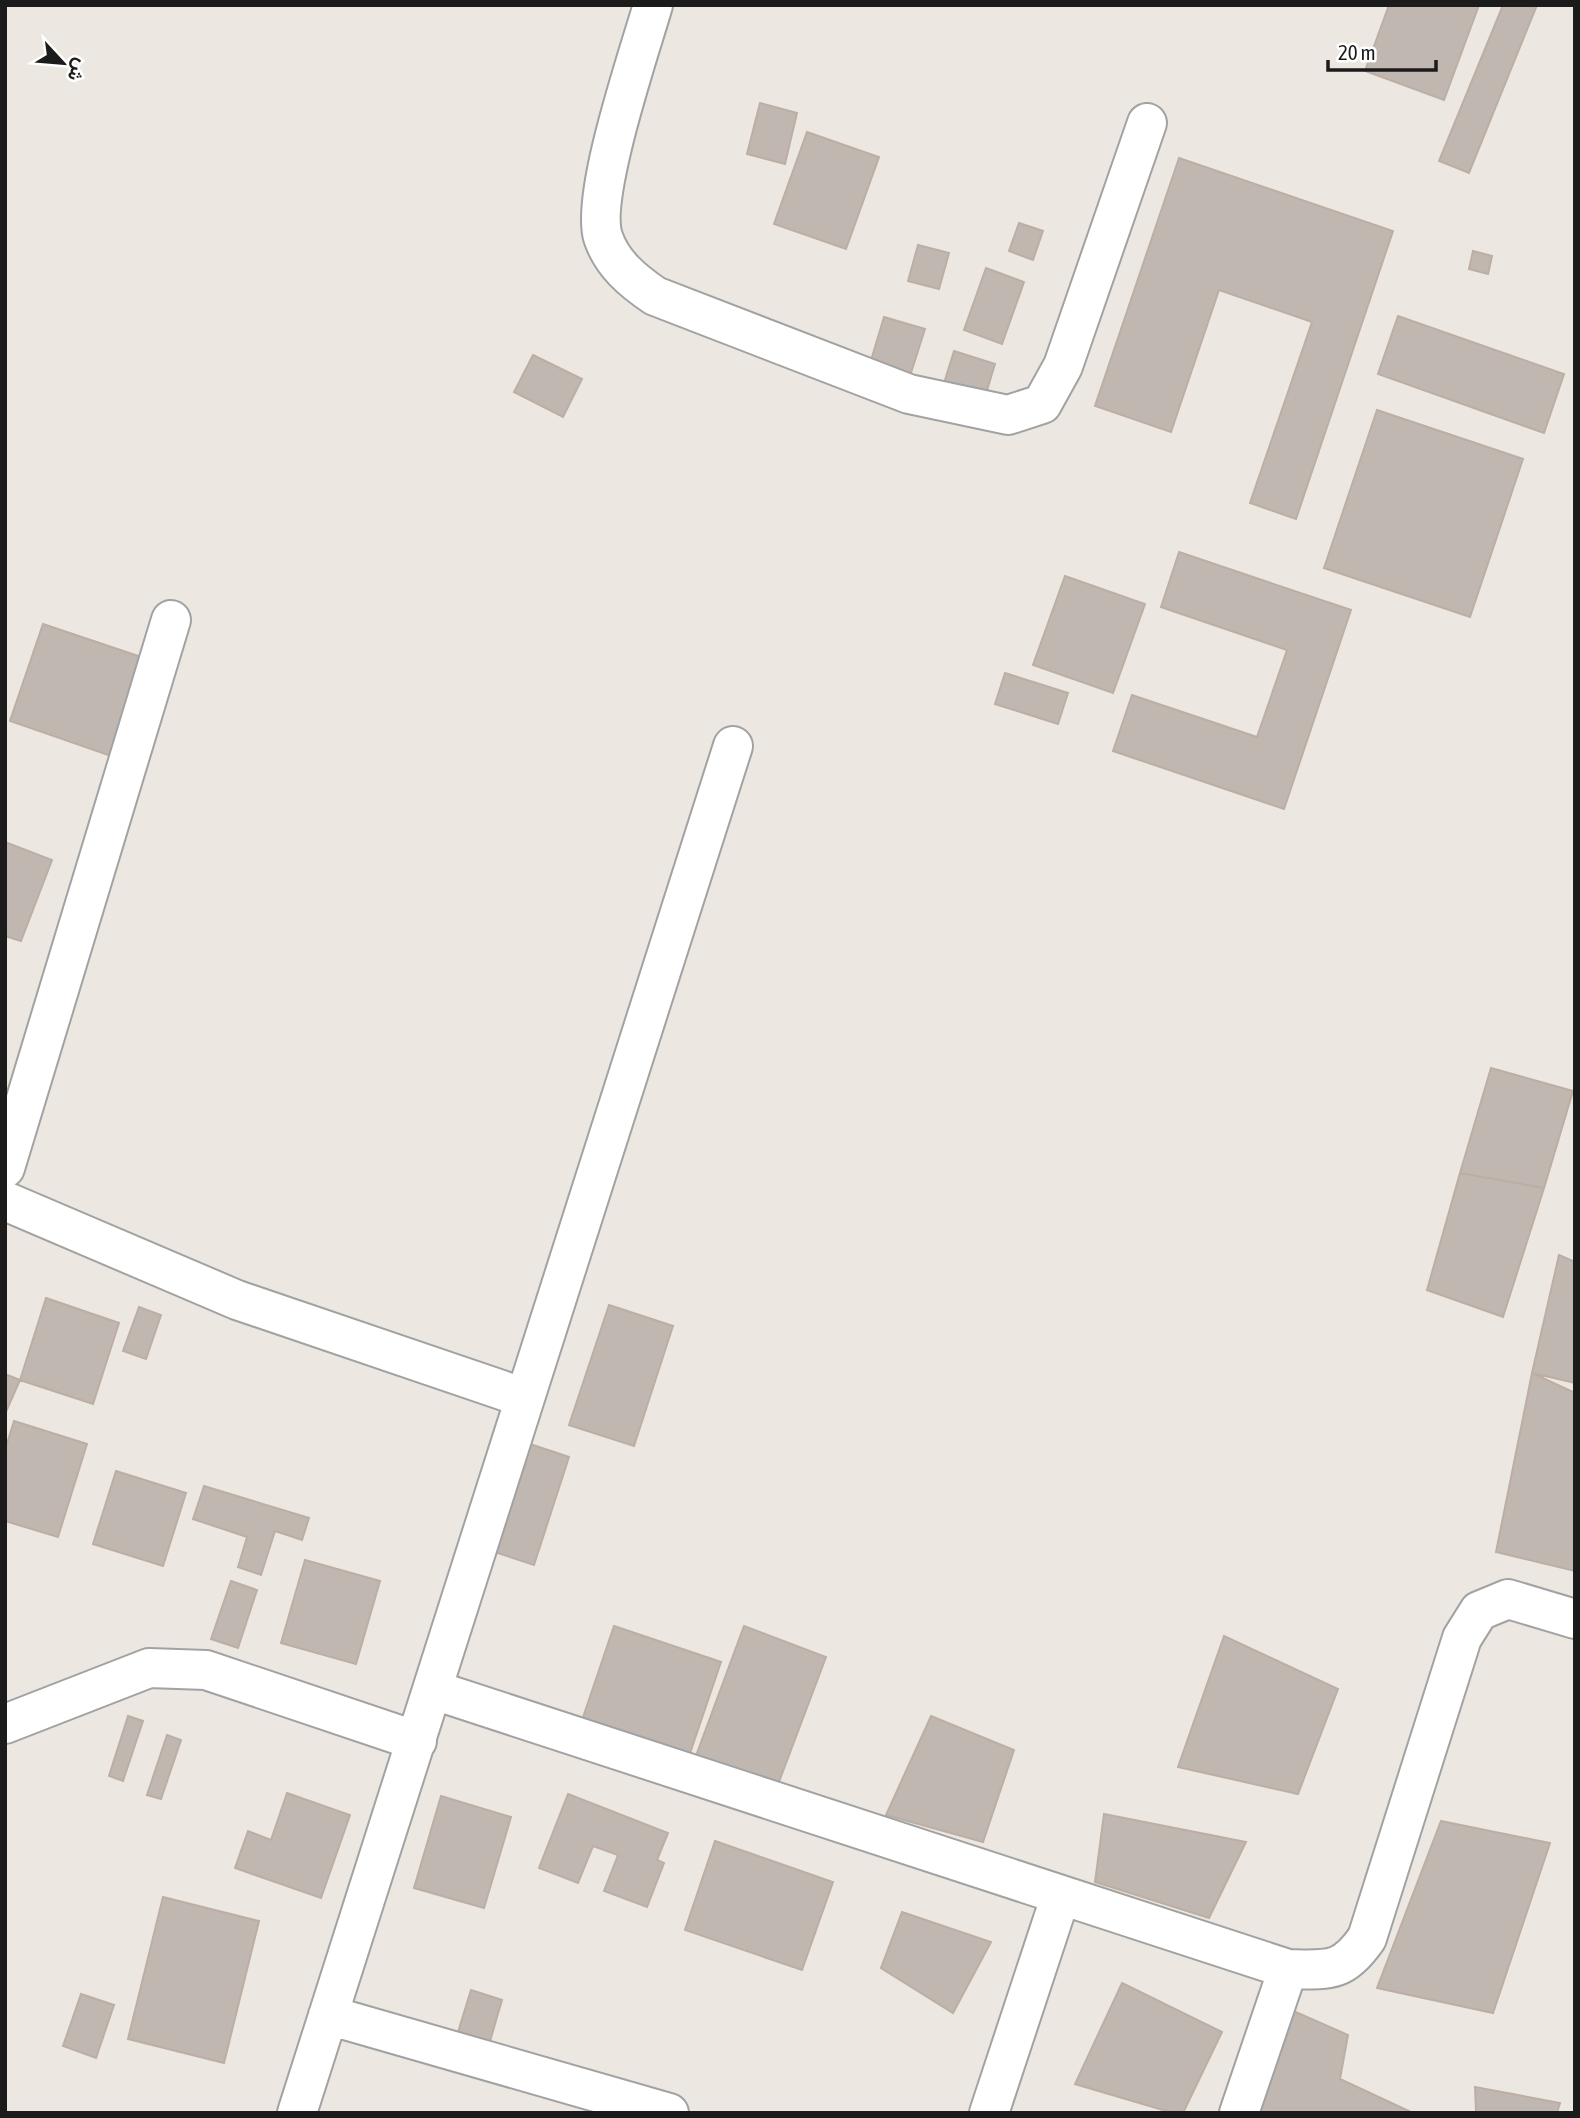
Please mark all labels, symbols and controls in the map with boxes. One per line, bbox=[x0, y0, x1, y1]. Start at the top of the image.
north arrow bbox=[28, 28, 98, 98]
scale bar bbox=[1328, 28, 1436, 72]
text: 20 m bbox=[1338, 40, 1376, 64]
text: ش bbox=[62, 55, 93, 86]

